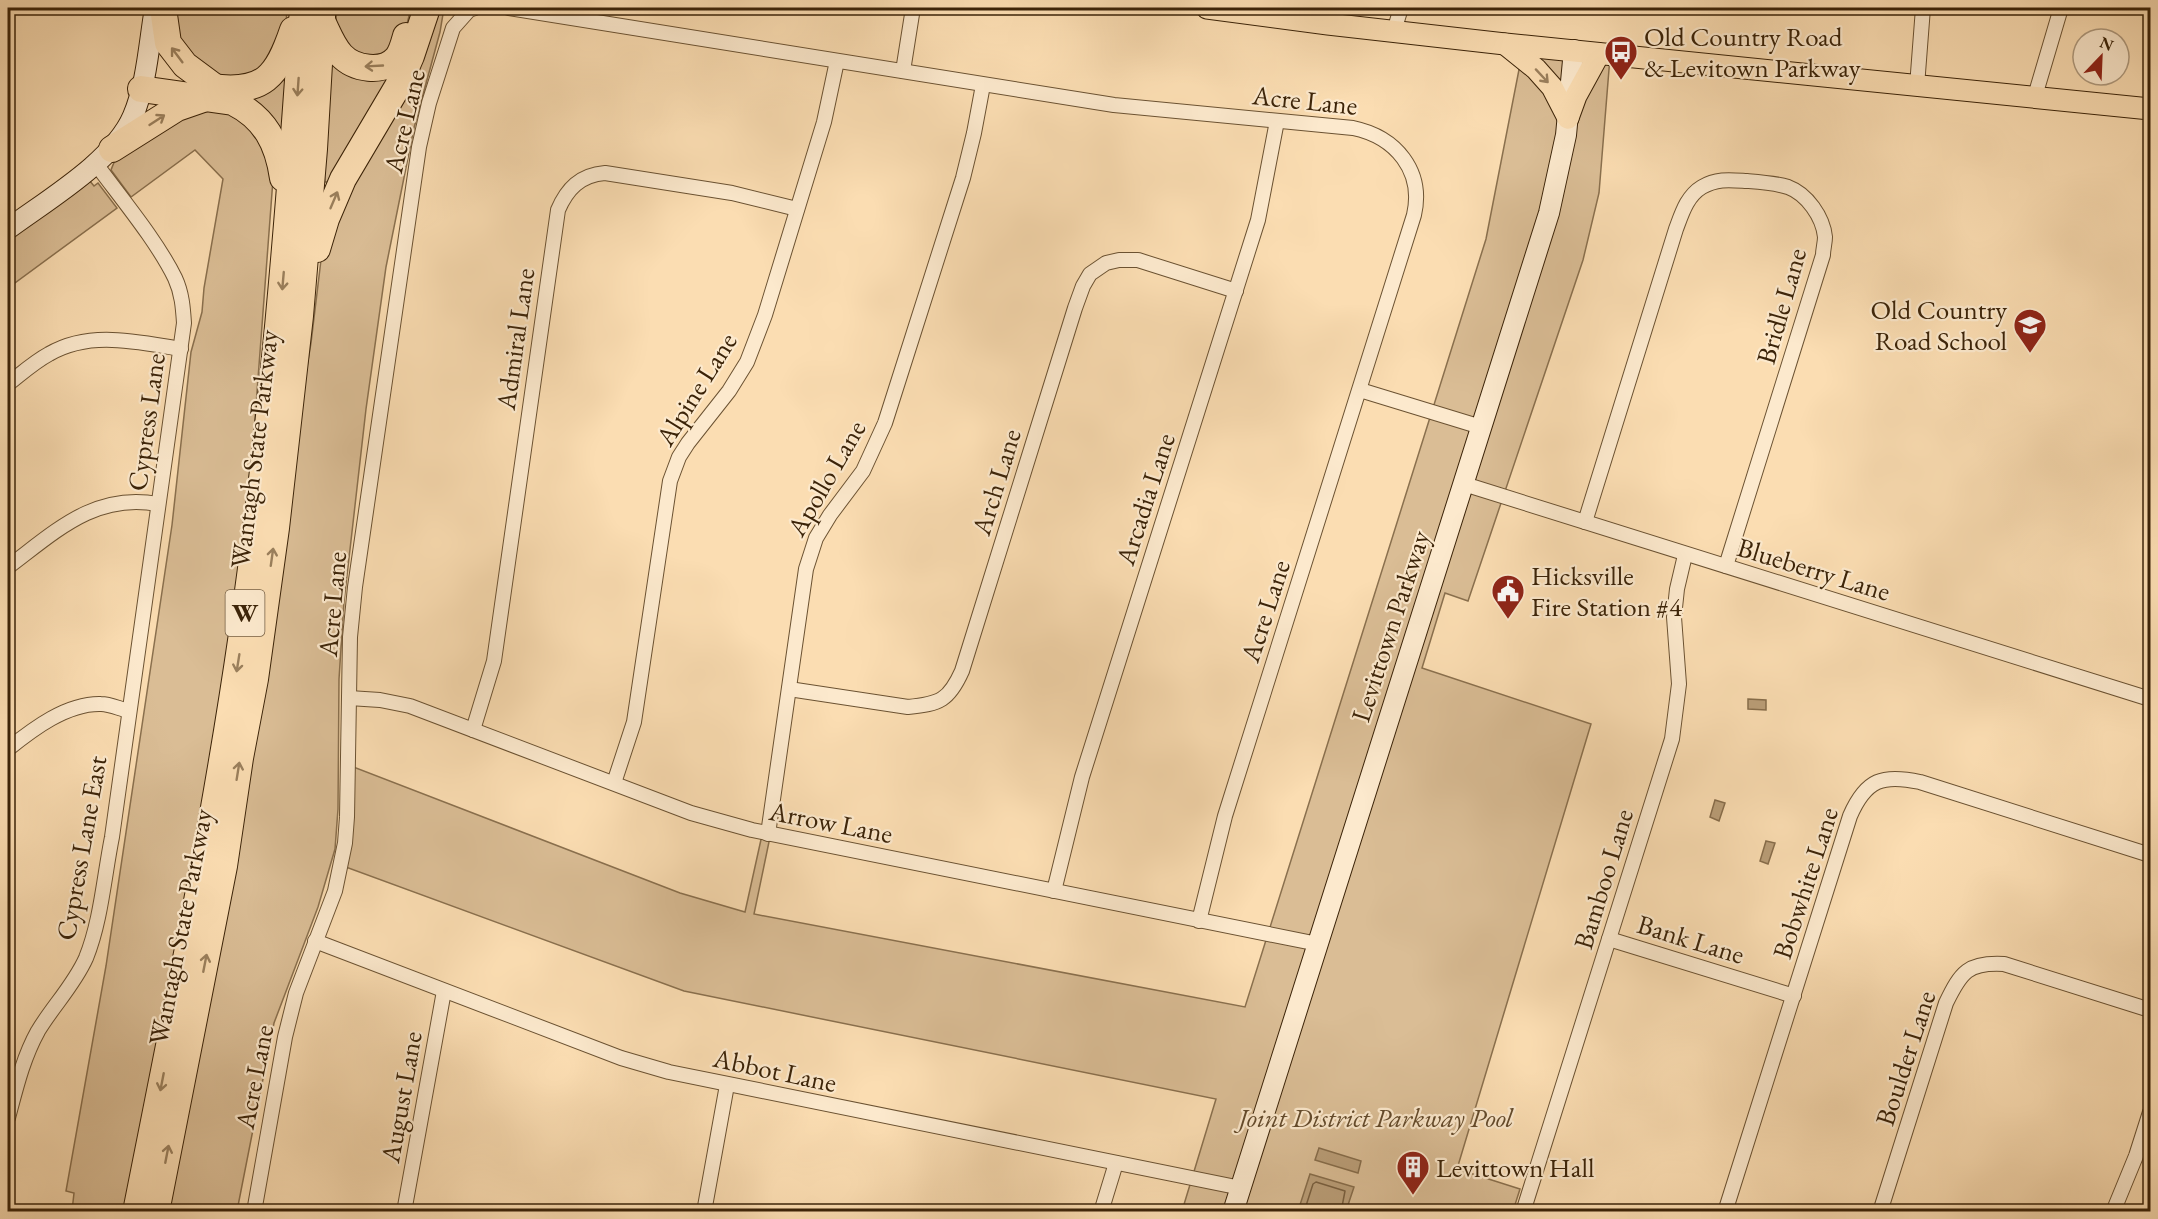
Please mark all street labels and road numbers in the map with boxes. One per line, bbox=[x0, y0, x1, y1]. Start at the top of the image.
street label: Acre Lane bbox=[375, 66, 433, 177]
street label: Acre Lane bbox=[1250, 77, 1359, 123]
street label: Bridle Lane bbox=[1748, 244, 1814, 368]
street label: Admiral Lane bbox=[488, 266, 542, 413]
street label: Alpine Lane bbox=[647, 326, 745, 453]
street label: Wantagh State Parkway bbox=[222, 328, 286, 570]
street label: Cypress Lane bbox=[119, 351, 173, 493]
street label: Apollo Lane bbox=[778, 414, 873, 543]
street label: Arch Lane bbox=[963, 425, 1029, 540]
street label: Arcadia Lane bbox=[1107, 429, 1183, 570]
street label: Levittown Parkway bbox=[1343, 526, 1437, 726]
street label: Blueberry Lane bbox=[1733, 529, 1895, 609]
street label: Acre Lane bbox=[310, 550, 354, 659]
street label: Acre Lane bbox=[1232, 555, 1298, 668]
road number: W bbox=[226, 590, 264, 636]
street label: Cypress Lane East bbox=[48, 753, 115, 943]
street label: Arrow Lane bbox=[765, 793, 896, 851]
street label: Bobwhite Lane bbox=[1764, 803, 1846, 963]
street label: Bamboo Lane bbox=[1565, 805, 1641, 953]
street label: Wantagh State Parkway bbox=[140, 806, 220, 1048]
street label: Bank Lane bbox=[1633, 906, 1749, 972]
street label: Boulder Lane bbox=[1867, 986, 1943, 1130]
street label: Acre Lane bbox=[227, 1022, 281, 1133]
street label: August Lane bbox=[372, 1029, 430, 1166]
street label: Abbot Lane bbox=[709, 1040, 840, 1100]

